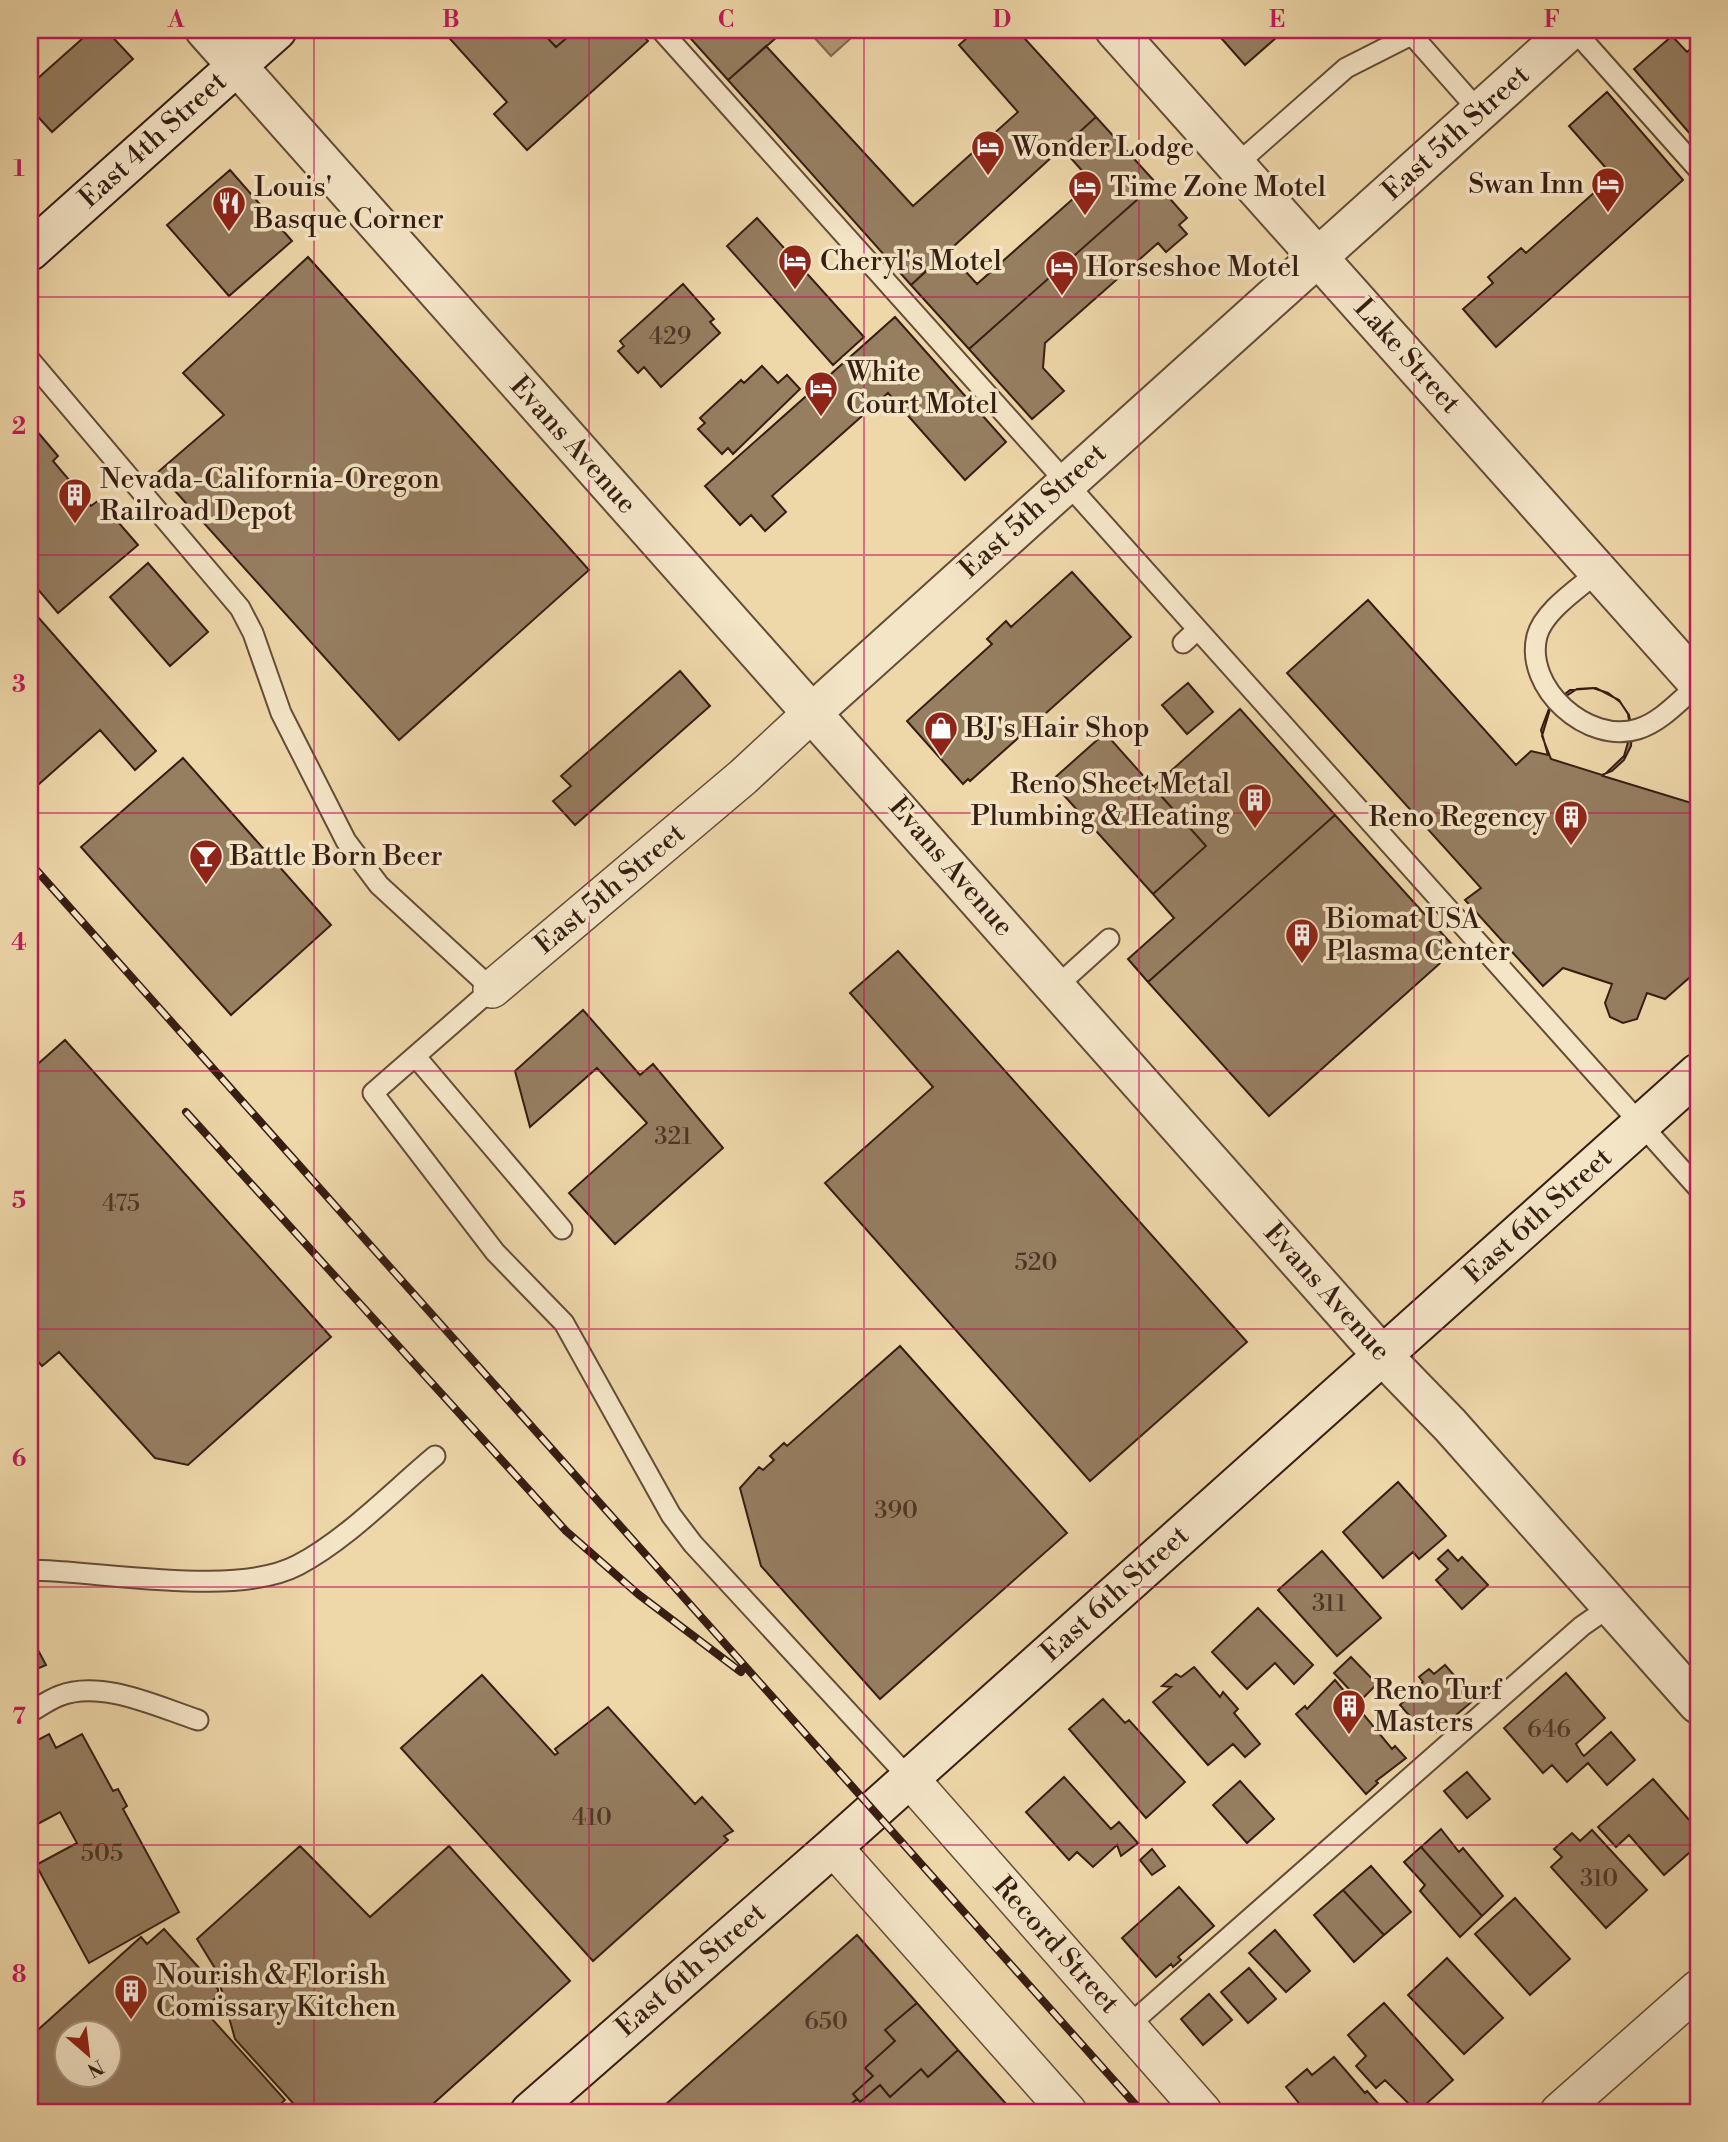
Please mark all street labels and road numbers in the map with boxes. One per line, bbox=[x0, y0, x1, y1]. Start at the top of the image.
street label: East 5th Street bbox=[1375, 58, 1537, 208]
street label: East 4th Street bbox=[72, 64, 234, 216]
street label: Lake Street bbox=[1346, 291, 1468, 421]
street label: Evans Avenue bbox=[502, 369, 644, 521]
street label: East 5th Street bbox=[952, 436, 1114, 586]
street label: Evans Avenue bbox=[881, 790, 1021, 944]
street label: East 5th Street bbox=[528, 816, 693, 962]
street label: East 6th Street bbox=[1457, 1140, 1619, 1292]
street label: Evans Avenue bbox=[1256, 1216, 1398, 1368]
street label: East 6th Street bbox=[1034, 1518, 1196, 1670]
street label: Record Street bbox=[985, 1869, 1127, 2021]
street label: East 6th Street bbox=[609, 1895, 773, 2045]

